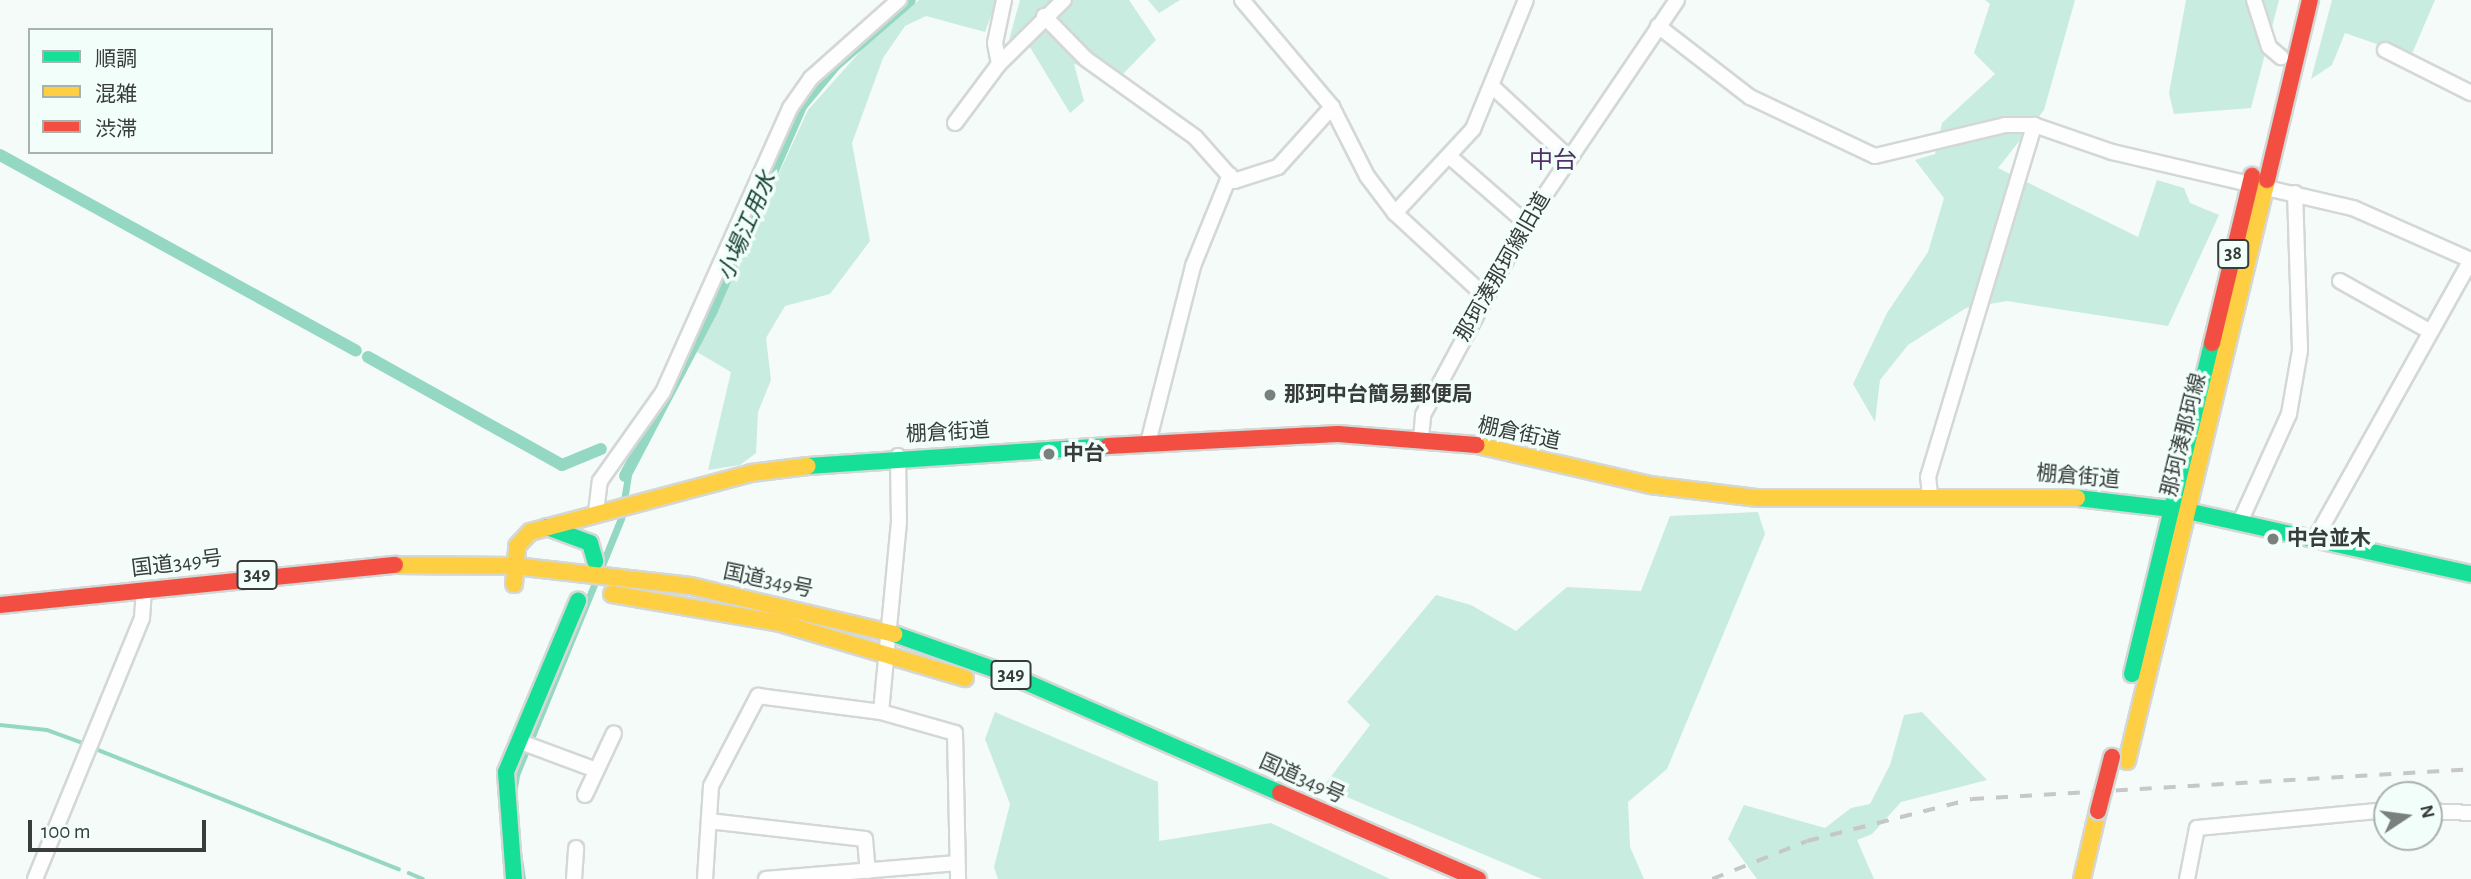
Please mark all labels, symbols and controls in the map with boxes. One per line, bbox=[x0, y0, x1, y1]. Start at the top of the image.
legend bbox=[28, 28, 273, 154]
text: 順調 bbox=[95, 49, 137, 70]
text: 混雑 bbox=[95, 84, 137, 105]
text: 渋滞 bbox=[95, 119, 137, 140]
district label: 中台 bbox=[1529, 148, 1577, 176]
water label: 小場江用水 bbox=[713, 169, 783, 285]
street label: 那珂湊那珂線旧道 bbox=[1450, 188, 1556, 346]
road number: 38 bbox=[2216, 238, 2250, 270]
street label: 那珂湊那珂線 bbox=[2157, 371, 2211, 499]
place label: 那珂中台簡易郵便局 bbox=[1284, 382, 1473, 408]
marker: 那珂中台簡易郵便局 bbox=[1262, 387, 1278, 403]
street label: 棚倉街道 bbox=[1475, 413, 1563, 455]
street label: 棚倉街道 bbox=[905, 418, 991, 448]
place label: 中台 bbox=[1063, 441, 1105, 467]
marker: 中台 bbox=[1041, 446, 1057, 462]
street label: 棚倉街道 bbox=[2035, 461, 2121, 493]
place label: 中台並木 bbox=[2287, 526, 2371, 552]
marker: 中台並木 bbox=[2265, 531, 2281, 547]
street label: 国道349号 bbox=[130, 546, 224, 582]
street label: 国道349号 bbox=[721, 559, 815, 603]
road number: 349 bbox=[236, 560, 278, 590]
road number: 349 bbox=[990, 660, 1032, 690]
street label: 国道349号 bbox=[1255, 749, 1349, 809]
north arrow bbox=[2373, 781, 2443, 851]
text: N bbox=[2416, 803, 2438, 820]
scale bar bbox=[32, 806, 210, 850]
text: 100 m bbox=[41, 821, 91, 842]

